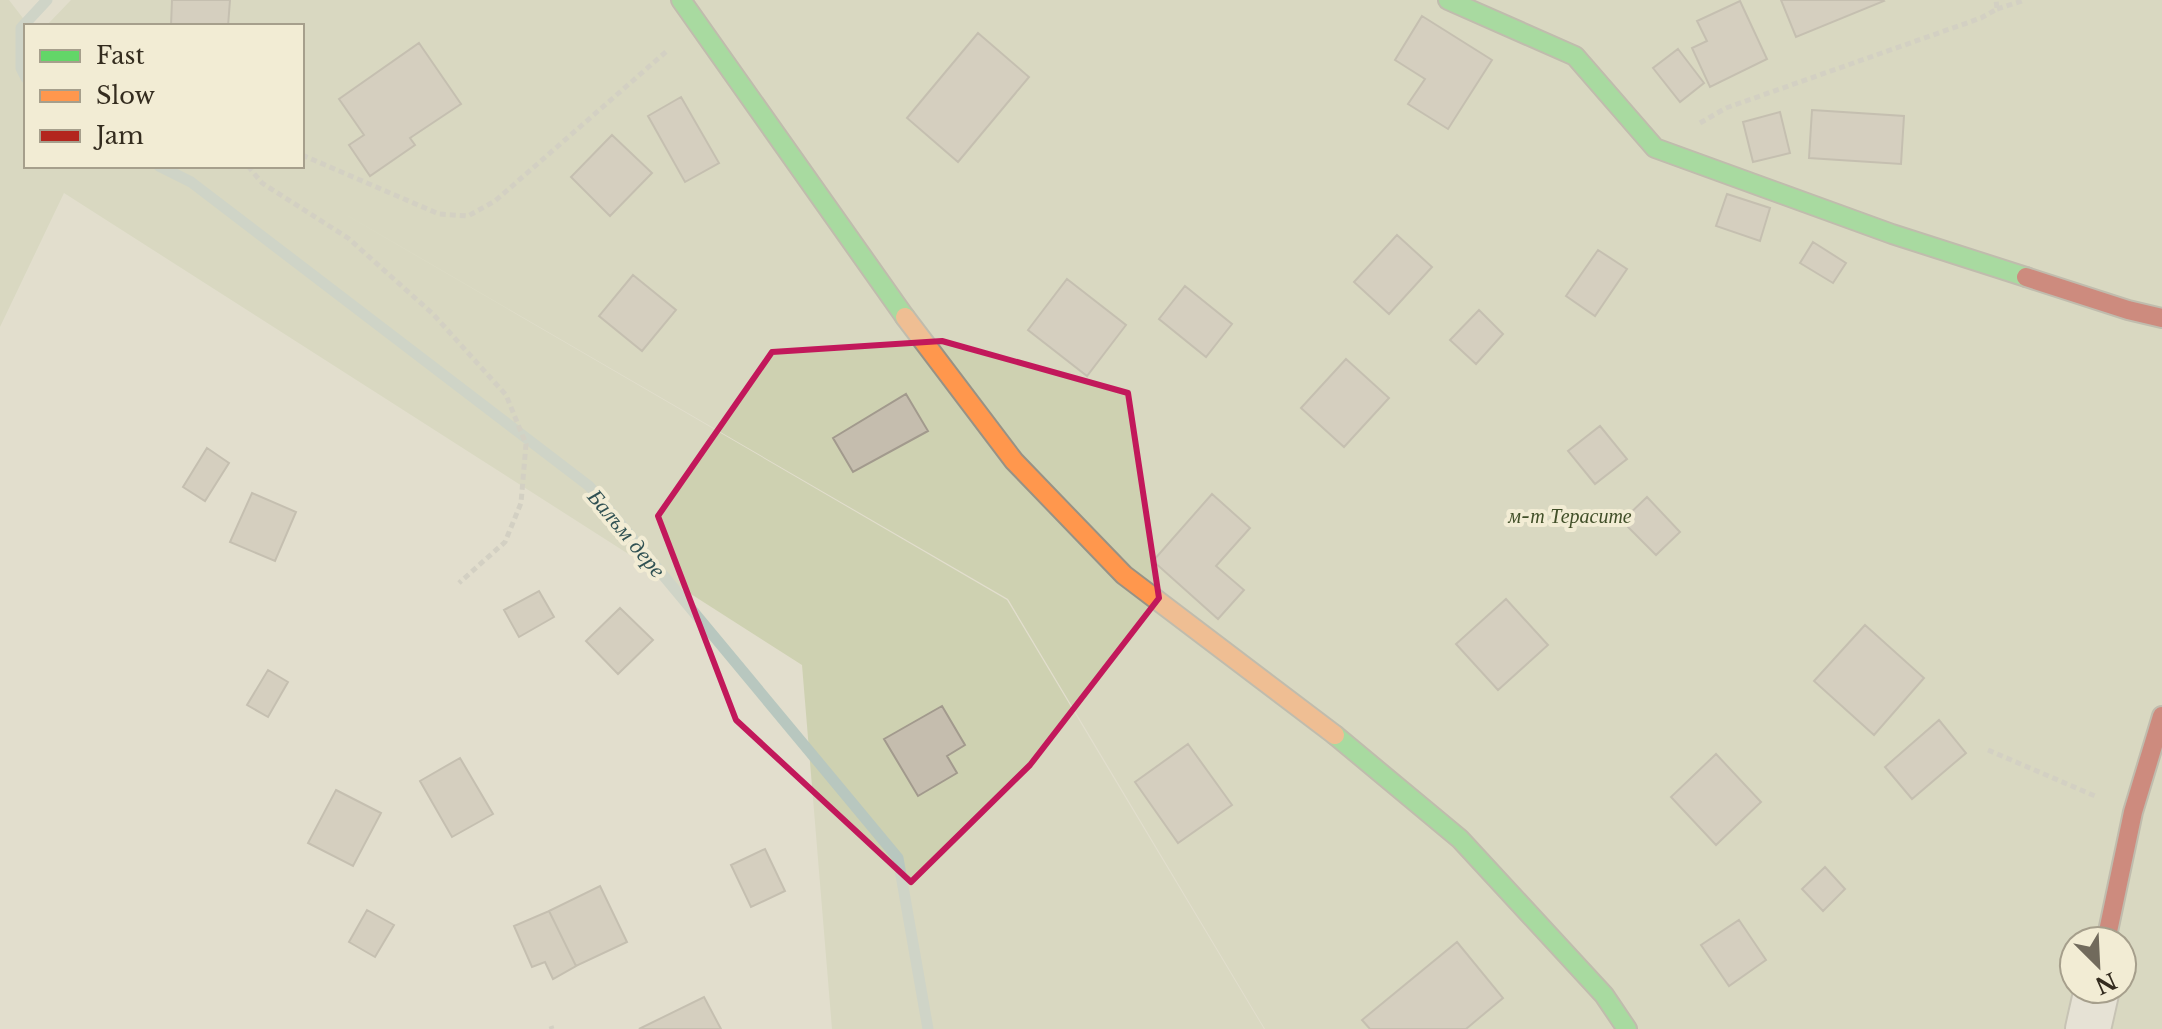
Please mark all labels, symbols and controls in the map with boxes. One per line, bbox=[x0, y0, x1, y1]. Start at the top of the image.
legend bbox=[24, 24, 304, 168]
text: Fast bbox=[96, 41, 144, 70]
text: Slow bbox=[96, 81, 155, 110]
text: Jam bbox=[93, 121, 144, 150]
water label: Балъм дере bbox=[581, 483, 671, 583]
park label: м-т Терасите bbox=[1507, 504, 1632, 528]
north arrow bbox=[2058, 925, 2138, 1005]
text: N bbox=[2091, 966, 2121, 999]

